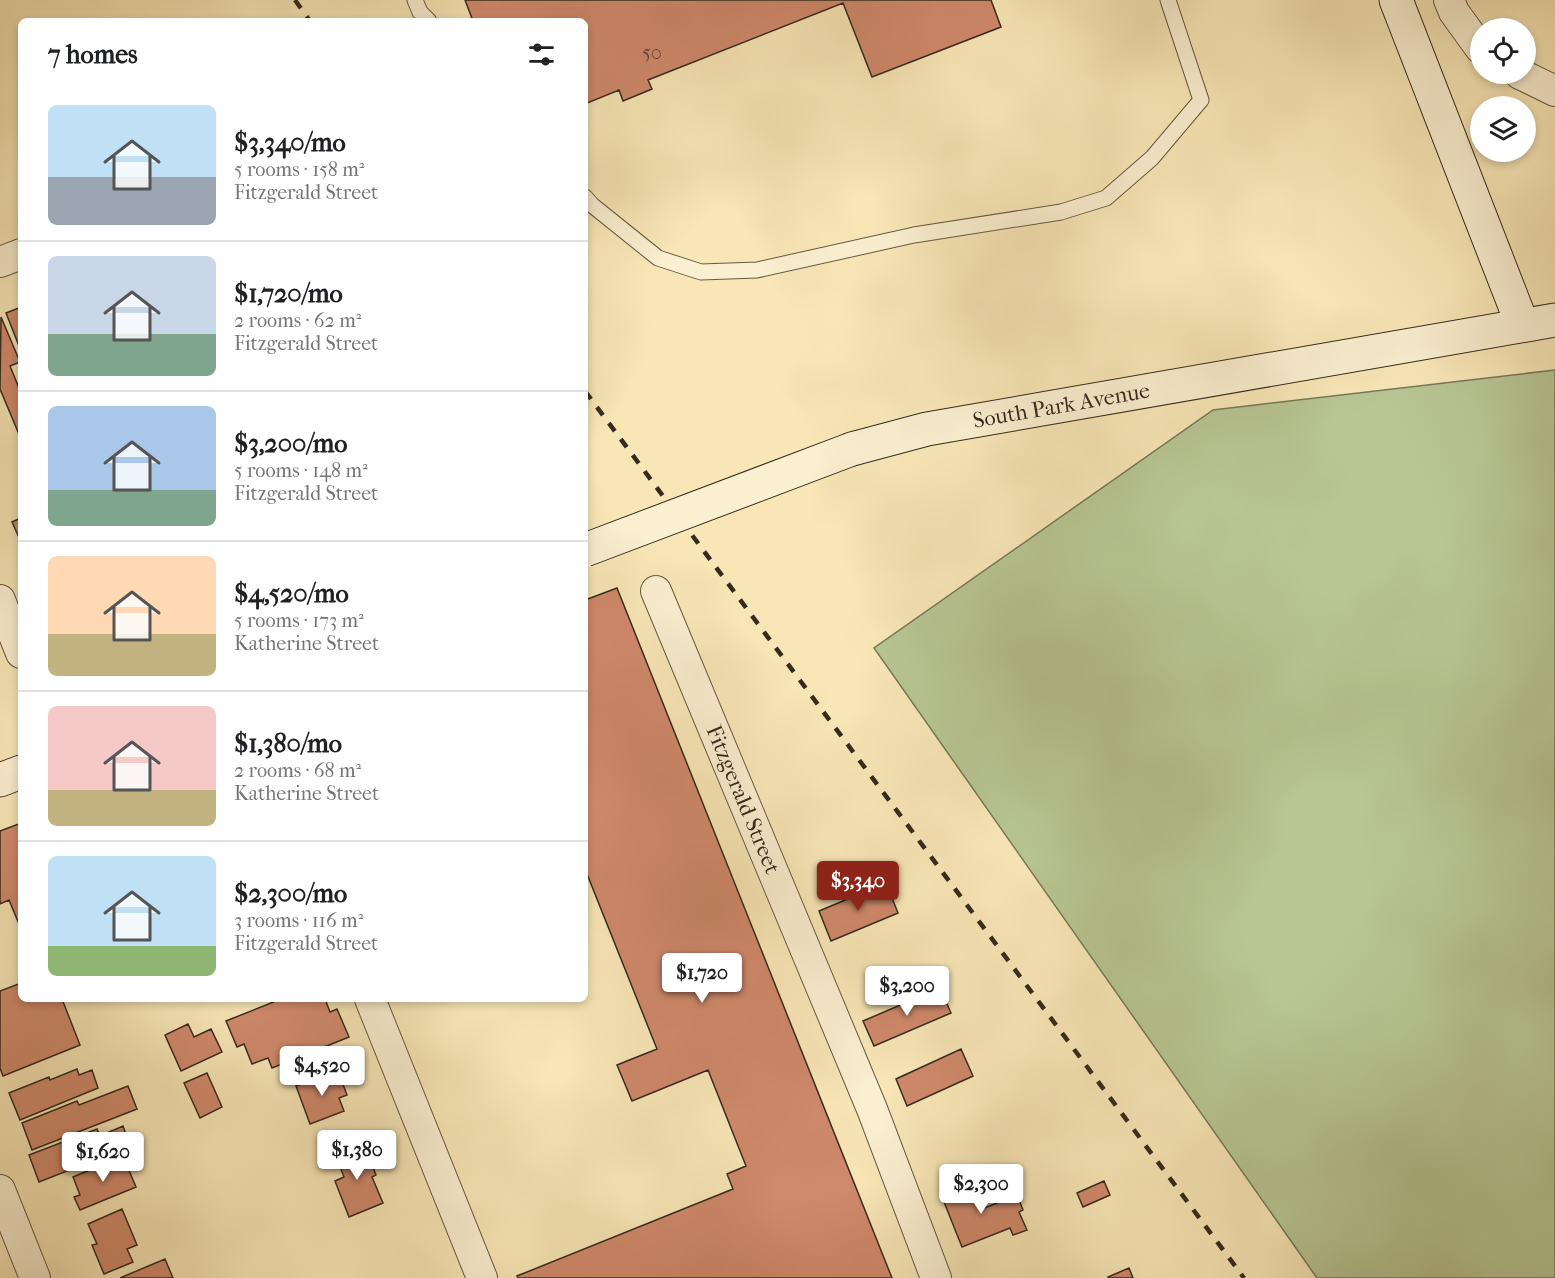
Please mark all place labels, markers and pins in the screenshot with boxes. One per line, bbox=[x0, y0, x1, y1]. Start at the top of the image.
pin: $3,340 bbox=[809, 861, 907, 912]
pin: $1,720 bbox=[653, 953, 751, 1004]
pin: $3,200 bbox=[858, 966, 956, 1017]
pin: $4,520 bbox=[273, 1046, 371, 1097]
pin: $1,380 bbox=[308, 1130, 406, 1181]
pin: $1,620 bbox=[54, 1132, 152, 1183]
pin: $2,300 bbox=[932, 1164, 1030, 1215]

